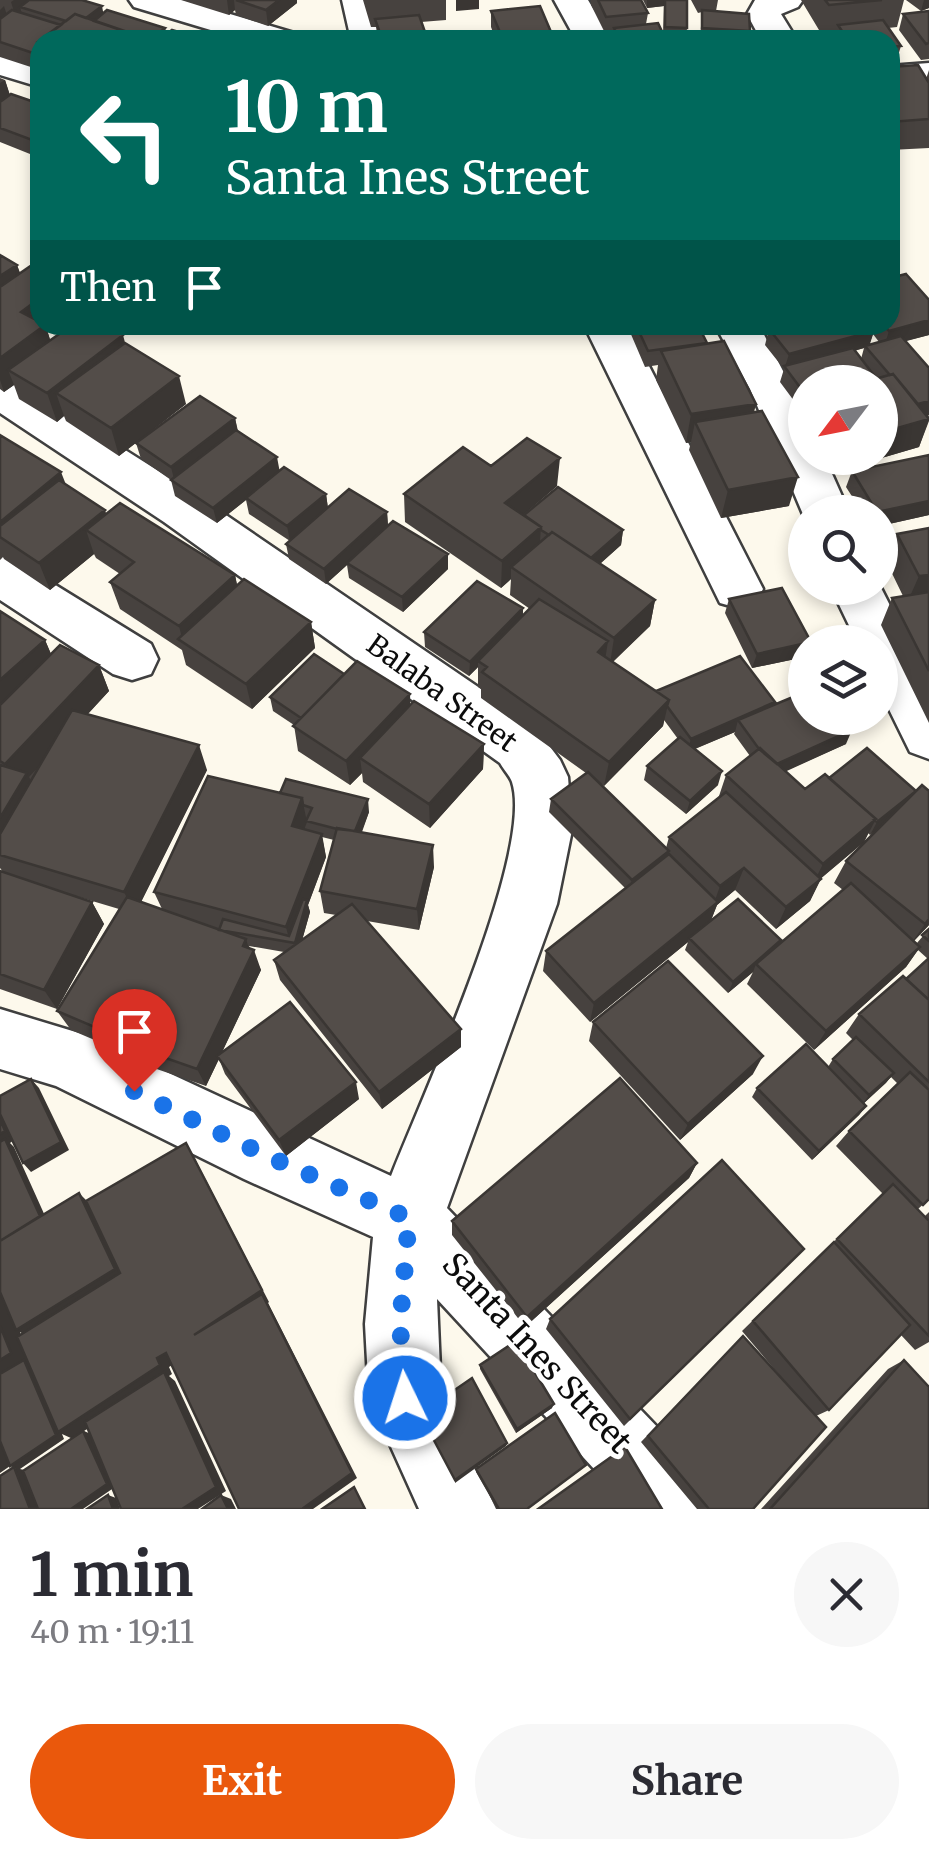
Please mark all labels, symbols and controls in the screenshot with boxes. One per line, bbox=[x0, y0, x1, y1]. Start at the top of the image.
text: 10 m bbox=[225, 63, 388, 151]
icon: left bbox=[60, 70, 190, 200]
text: Santa Ines Street bbox=[225, 150, 590, 206]
icon: arrive bbox=[177, 260, 232, 315]
text: Then bbox=[60, 264, 157, 311]
north arrow bbox=[788, 365, 898, 475]
map controls bbox=[788, 365, 898, 735]
button: search bbox=[788, 495, 898, 605]
button: layers bbox=[788, 625, 898, 735]
street label: Balaba Street bbox=[360, 626, 524, 760]
pin bbox=[92, 989, 177, 1092]
icon: arrive bbox=[107, 1004, 162, 1059]
street label: Santa Ines Street bbox=[434, 1245, 640, 1462]
position arrow bbox=[353, 1346, 457, 1450]
text: 1 min bbox=[30, 1537, 193, 1612]
button: close bbox=[794, 1542, 899, 1647]
text: 40 m · 19:11 bbox=[30, 1612, 194, 1652]
button: Exit bbox=[30, 1724, 455, 1839]
button: Share bbox=[475, 1724, 899, 1839]

